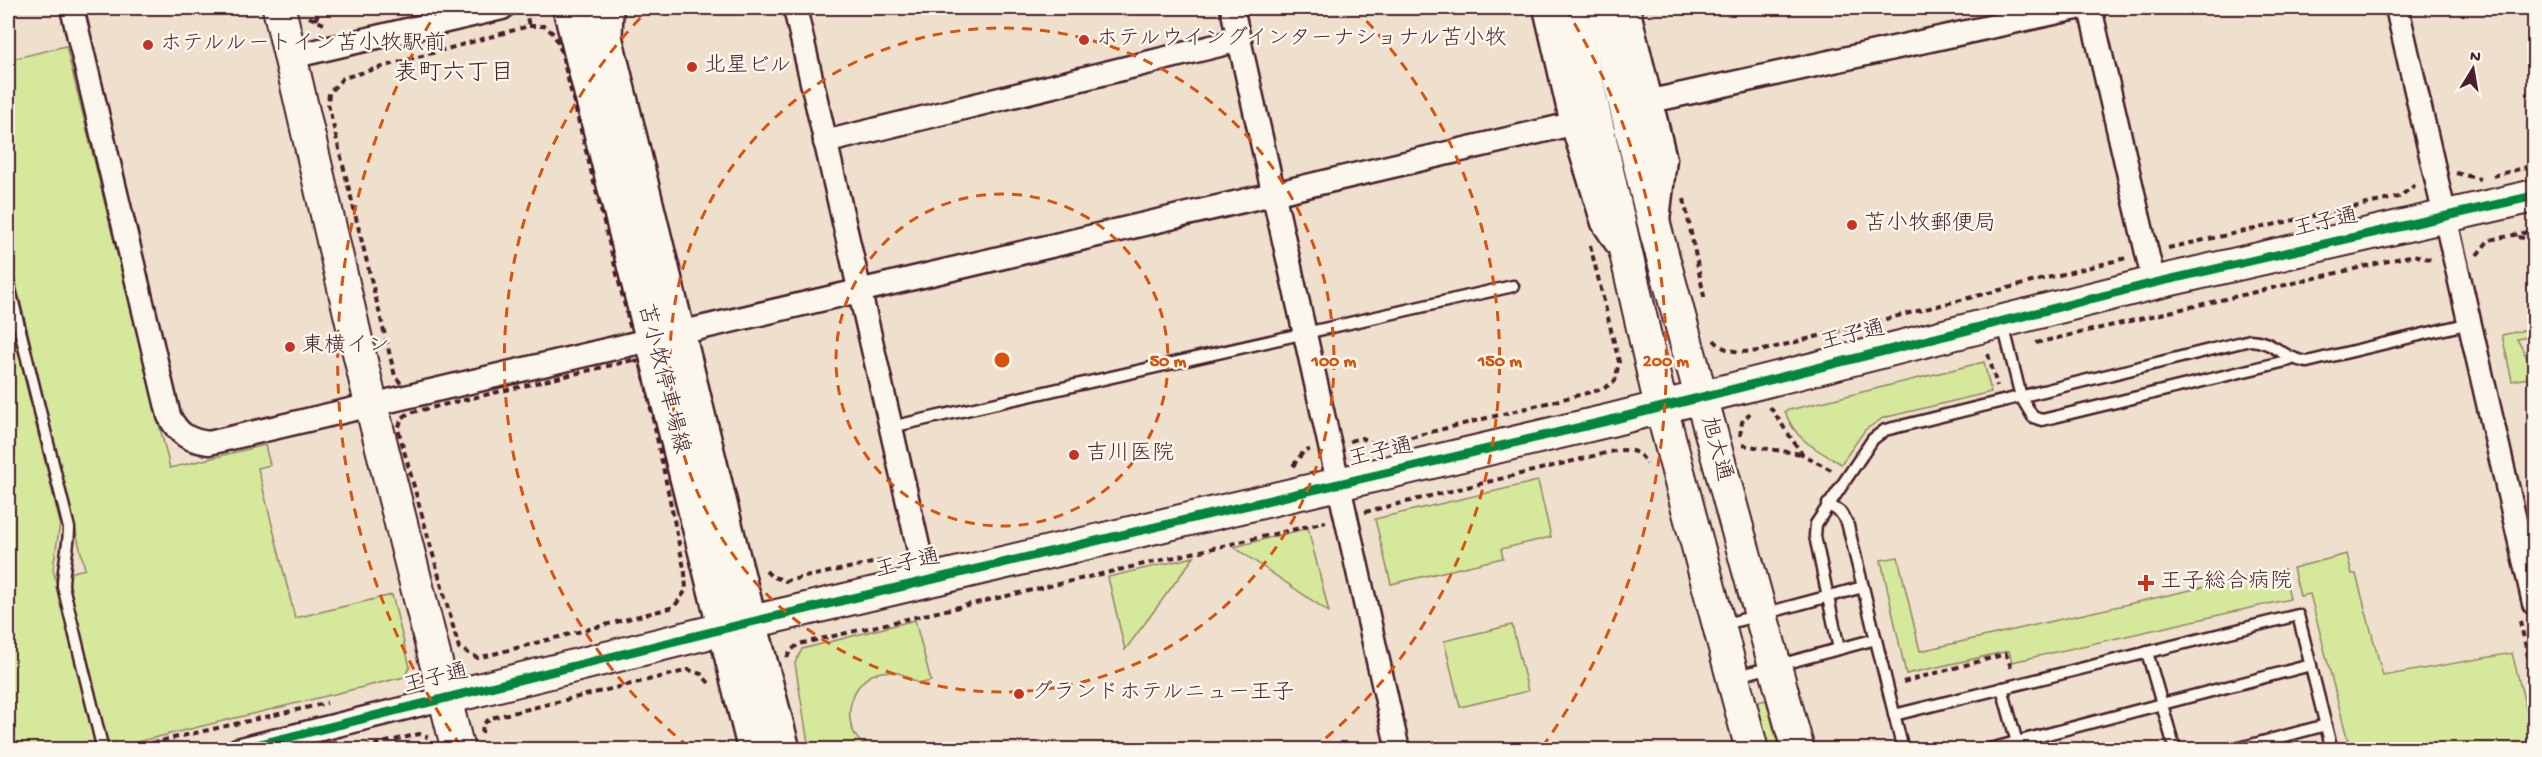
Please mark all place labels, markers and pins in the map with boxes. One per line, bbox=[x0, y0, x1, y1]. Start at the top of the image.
place label: ホテルウイングインターナショナル苫小牧 bbox=[1096, 26, 1507, 53]
place label: ホテルルートイン苫小牧駅前 bbox=[160, 31, 446, 58]
marker: ホテルウイングインターナショナル苫小牧 bbox=[1077, 33, 1091, 47]
marker: ホテルルートイン苫小牧駅前 bbox=[141, 38, 155, 52]
place label: 北星ビル bbox=[704, 53, 792, 80]
marker: 北星ビル bbox=[685, 60, 699, 74]
place label: 苫小牧郵便局 bbox=[1864, 211, 1996, 238]
marker: 苫小牧郵便局 bbox=[1845, 218, 1859, 232]
place label: 東横イン bbox=[302, 333, 390, 360]
marker: 東横イン bbox=[283, 340, 297, 354]
centre of rings bbox=[992, 350, 1012, 370]
place label: 吉川医院 bbox=[1086, 441, 1174, 468]
marker: 吉川医院 bbox=[1067, 448, 1081, 462]
place label: 王子総合病院 bbox=[2160, 569, 2292, 596]
marker: 王子総合病院 bbox=[2137, 574, 2155, 592]
place label: グランドホテルニュー王子 bbox=[1031, 680, 1294, 707]
marker: グランドホテルニュー王子 bbox=[1012, 687, 1026, 701]

